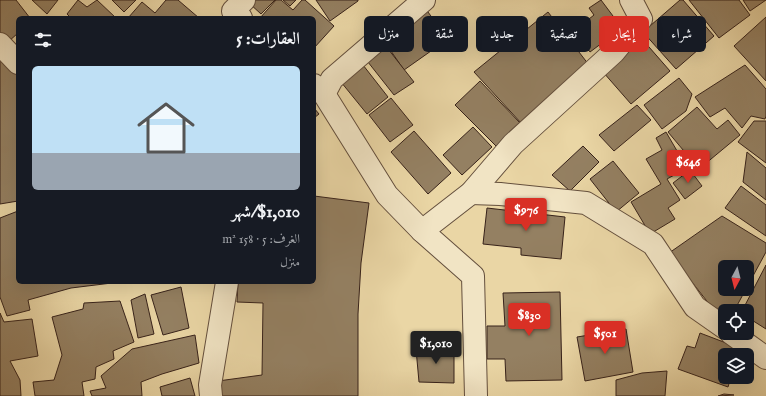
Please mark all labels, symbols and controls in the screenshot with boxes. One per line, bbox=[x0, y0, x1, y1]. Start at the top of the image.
chip: منزل bbox=[364, 16, 414, 52]
chip: شقة bbox=[422, 16, 468, 52]
chip: جديد bbox=[476, 16, 528, 52]
chip: تصفية bbox=[536, 16, 591, 52]
chip: إيجار bbox=[599, 16, 649, 52]
chip: شراء bbox=[657, 16, 706, 52]
icon: filters bbox=[32, 29, 54, 51]
text: العقارات: 5 bbox=[236, 29, 300, 50]
icon: home bbox=[130, 92, 202, 164]
pin: $646 bbox=[664, 150, 712, 184]
text: $646 bbox=[676, 154, 700, 171]
pin: $976 bbox=[502, 198, 550, 232]
text: $1,010/شهر bbox=[232, 202, 300, 223]
text: $976 bbox=[514, 202, 538, 219]
text: الغرف: 5 · 158 m² bbox=[222, 231, 300, 248]
text: منزل bbox=[280, 254, 300, 271]
north arrow bbox=[718, 260, 754, 296]
map controls bbox=[718, 260, 754, 384]
pin: $830 bbox=[505, 303, 553, 337]
button: locate bbox=[718, 304, 754, 340]
text: $830 bbox=[517, 307, 541, 324]
pin: $501 bbox=[581, 321, 629, 355]
text: $501 bbox=[593, 325, 617, 342]
pin: $1,010 bbox=[403, 331, 469, 365]
text: $1,010 bbox=[420, 335, 452, 352]
button: layers bbox=[718, 348, 754, 384]

